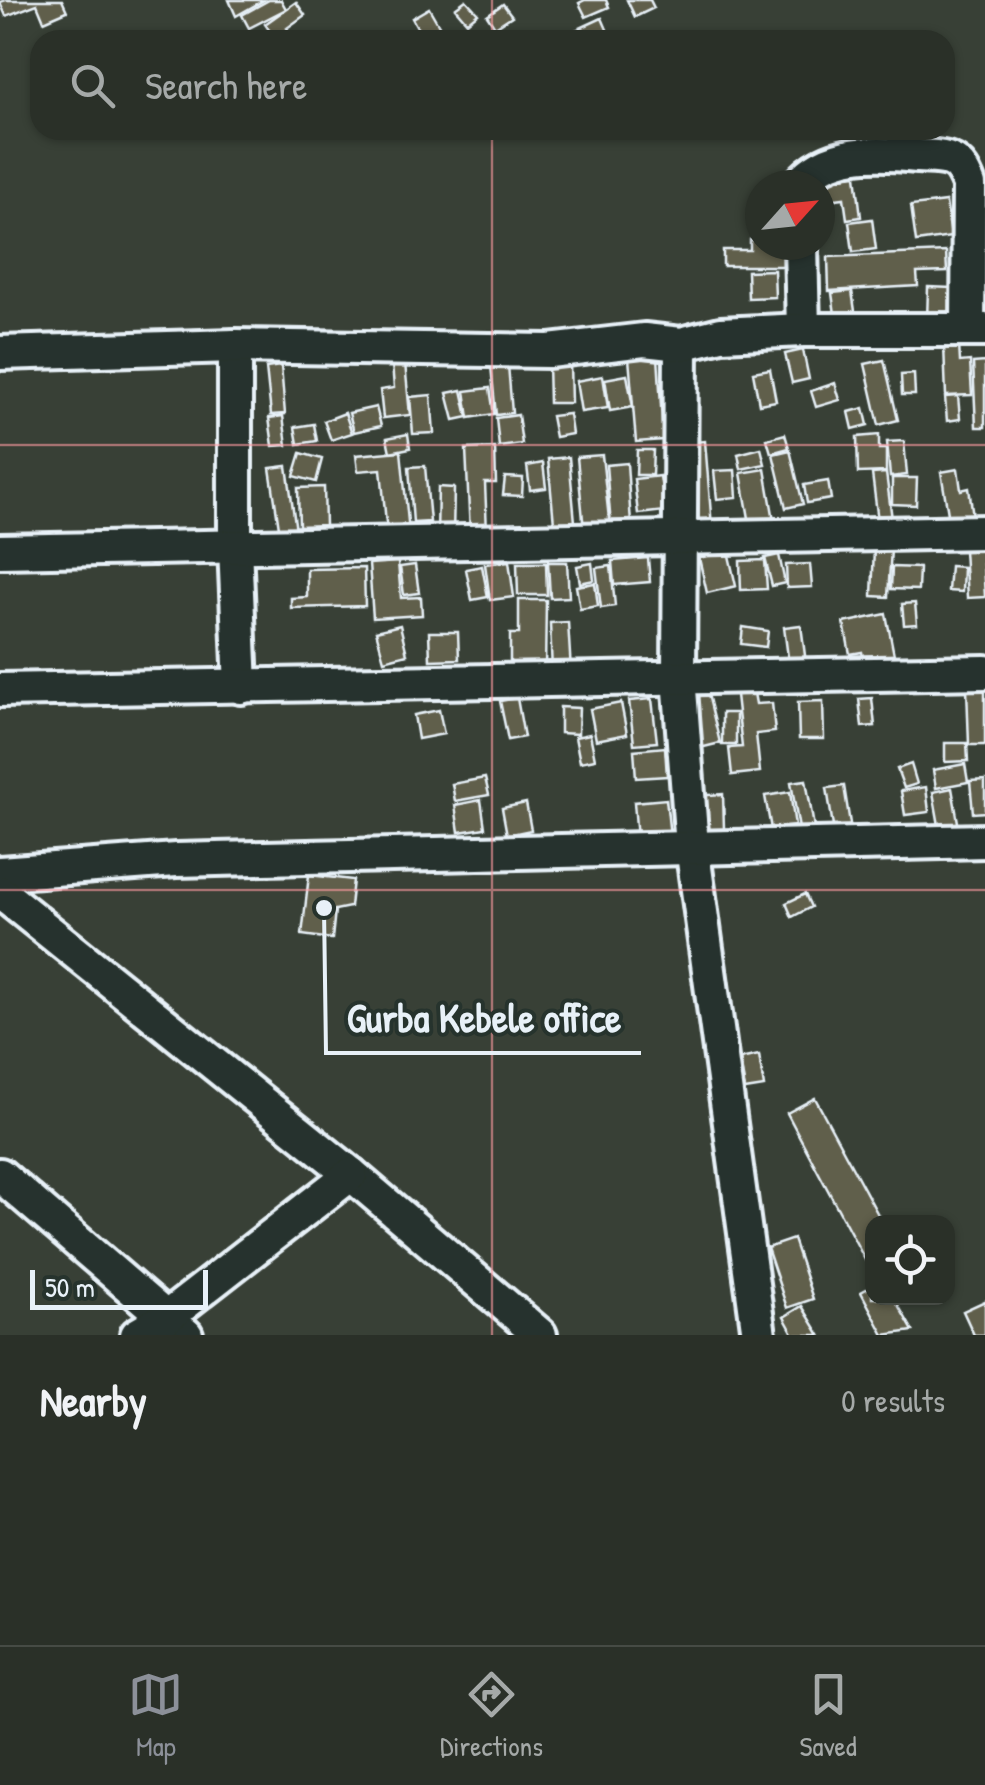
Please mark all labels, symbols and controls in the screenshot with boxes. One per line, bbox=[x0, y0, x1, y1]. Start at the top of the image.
search box bbox=[30, 30, 955, 140]
icon: search bbox=[65, 58, 120, 113]
text: Search here bbox=[145, 59, 307, 111]
north arrow bbox=[745, 170, 835, 260]
callout: Gurba Kebele office bbox=[326, 983, 641, 1053]
text: Gurba Kebele office bbox=[347, 990, 621, 1044]
map controls bbox=[865, 1215, 955, 1305]
button: locate bbox=[865, 1215, 955, 1305]
scale bar bbox=[30, 1265, 208, 1310]
text: 50 m bbox=[45, 1268, 95, 1306]
text: Nearby bbox=[40, 1372, 147, 1429]
text: 0 results bbox=[841, 1379, 945, 1422]
tab: Map bbox=[128, 1667, 183, 1765]
tab: Directions bbox=[440, 1667, 543, 1765]
tab: Saved bbox=[800, 1667, 857, 1765]

